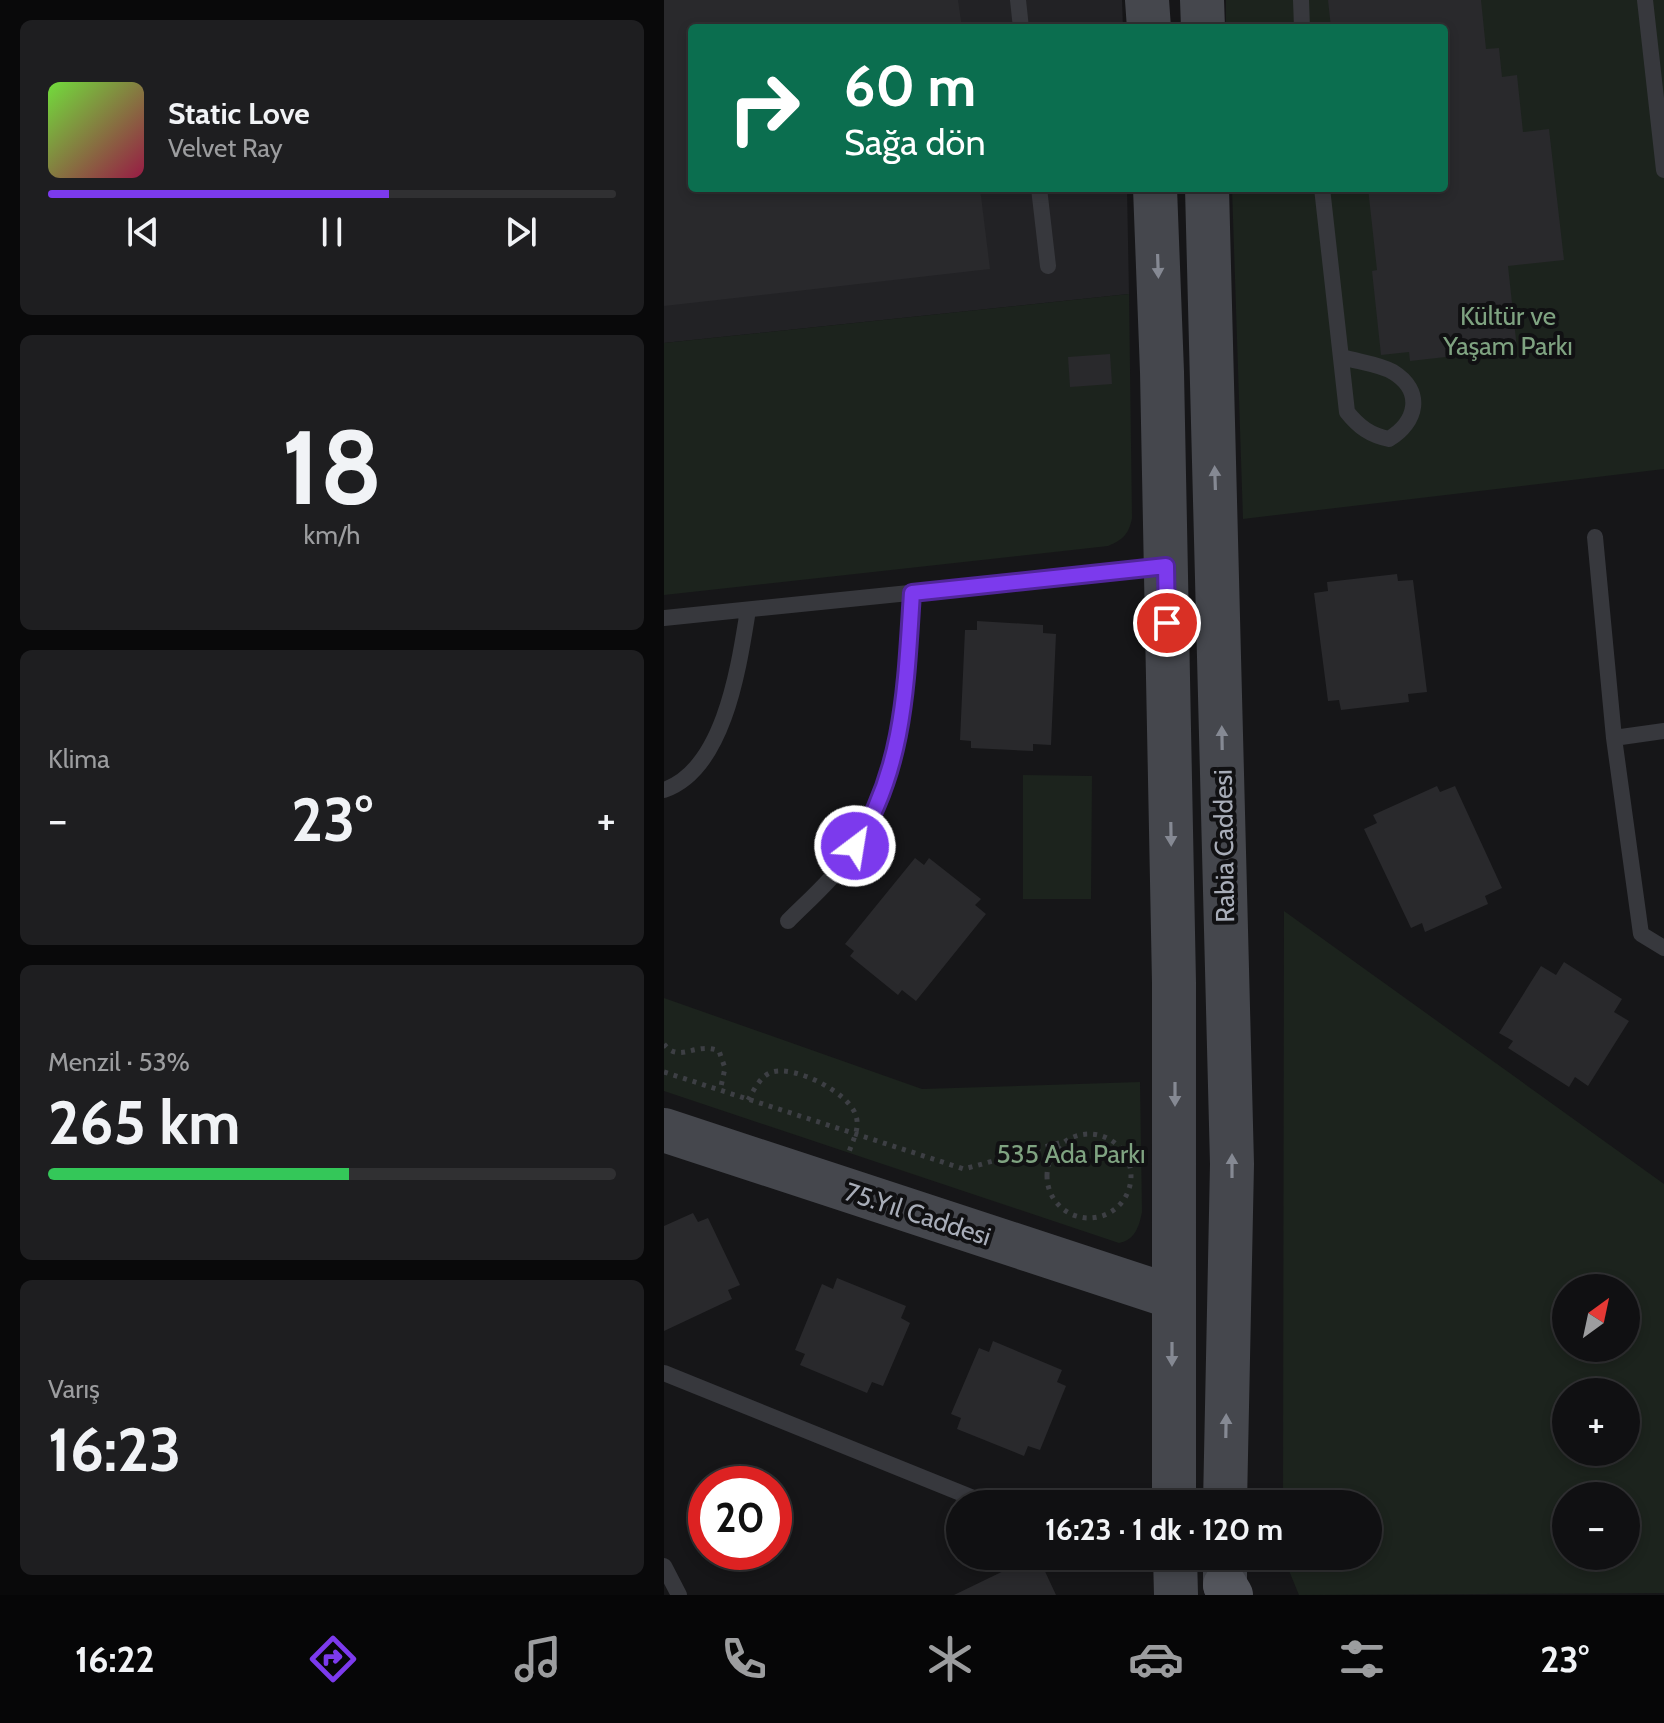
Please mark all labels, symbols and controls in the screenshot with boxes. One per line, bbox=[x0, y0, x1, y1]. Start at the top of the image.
text: 60 m bbox=[844, 52, 976, 120]
icon: right bbox=[712, 56, 816, 160]
text: Static Love bbox=[168, 95, 310, 132]
text: Sağa dön bbox=[844, 120, 986, 164]
text: Velvet Ray bbox=[168, 132, 283, 164]
icon: previous bbox=[121, 210, 165, 254]
icon: pause bbox=[310, 210, 354, 254]
icon: next bbox=[499, 210, 543, 254]
one-way arrow bbox=[1152, 254, 1165, 279]
park label: Kültür ve Yaşam Parkı bbox=[1442, 300, 1573, 362]
text: 18 bbox=[281, 404, 383, 530]
one-way arrow bbox=[1209, 465, 1222, 490]
text: km/h bbox=[304, 519, 360, 551]
pin bbox=[1133, 589, 1201, 657]
icon: arrive bbox=[1145, 601, 1189, 645]
one-way arrow bbox=[1216, 725, 1228, 750]
text: Klima bbox=[48, 743, 110, 775]
street label: Rabia Caddesi bbox=[1207, 769, 1241, 923]
text: 23° bbox=[291, 783, 373, 856]
text: − bbox=[48, 793, 67, 846]
text: + bbox=[597, 793, 616, 846]
position arrow bbox=[813, 804, 897, 888]
one-way arrow bbox=[1165, 822, 1177, 847]
text: Menzil · 53% bbox=[48, 1046, 190, 1078]
one-way arrow bbox=[1169, 1082, 1181, 1107]
text: 265 km bbox=[48, 1086, 240, 1159]
park label: 535 Ada Parkı bbox=[997, 1138, 1145, 1170]
one-way arrow bbox=[1226, 1153, 1238, 1178]
street label: 75.Yıl Caddesi bbox=[841, 1175, 995, 1253]
north arrow bbox=[1552, 1274, 1640, 1362]
map controls bbox=[1552, 1274, 1640, 1570]
one-way arrow bbox=[1166, 1342, 1178, 1367]
text: Varış bbox=[48, 1373, 100, 1405]
button: + bbox=[1552, 1378, 1640, 1466]
text: 16:23 bbox=[48, 1413, 181, 1486]
one-way arrow bbox=[1220, 1413, 1233, 1438]
speed limit sign: 20 bbox=[688, 1466, 792, 1570]
button: − bbox=[1552, 1482, 1640, 1570]
text: 16:23 · 1 dk · 120 m bbox=[1045, 1511, 1283, 1548]
icon: directions bbox=[305, 1631, 361, 1687]
icon: music bbox=[510, 1631, 566, 1687]
icon: phone bbox=[716, 1631, 772, 1687]
icon: climate bbox=[922, 1631, 978, 1687]
icon: car bbox=[1128, 1631, 1184, 1687]
icon: filters bbox=[1334, 1631, 1390, 1687]
text: 16:22 bbox=[75, 1637, 155, 1681]
text: 23° bbox=[1540, 1637, 1589, 1681]

